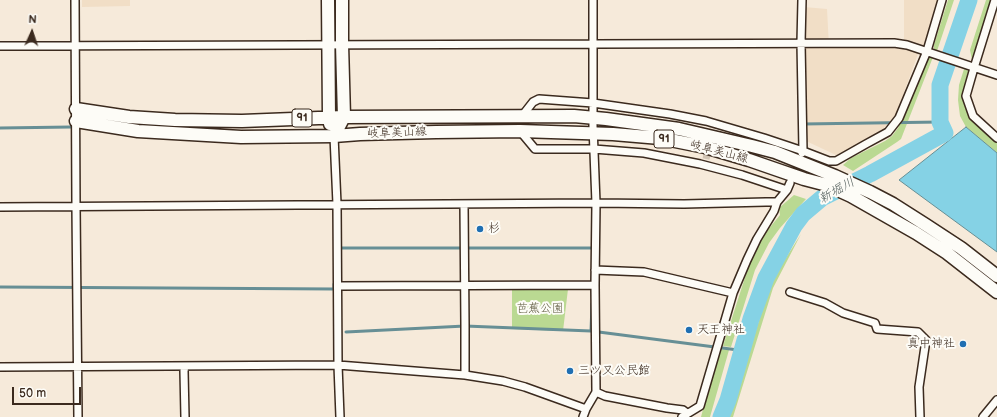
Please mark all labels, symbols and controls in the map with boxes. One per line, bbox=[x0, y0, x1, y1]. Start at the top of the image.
north arrow bbox=[12, 12, 52, 52]
text: N bbox=[28, 13, 37, 26]
road number: 91 bbox=[292, 109, 312, 127]
street label: 岐阜美山線 bbox=[367, 125, 427, 141]
road number: 91 bbox=[654, 130, 674, 148]
street label: 岐阜美山線 bbox=[688, 137, 750, 167]
water label: 新堀川 bbox=[816, 174, 858, 208]
place label: 杉 bbox=[488, 222, 500, 236]
marker: 杉 bbox=[475, 224, 485, 234]
park label: 芭蕉公園 bbox=[516, 302, 564, 316]
place label: 天王神社 bbox=[697, 323, 745, 337]
marker: 天王神社 bbox=[684, 325, 694, 335]
place label: 真中神社 bbox=[907, 337, 955, 351]
marker: 真中神社 bbox=[958, 339, 968, 349]
place label: 三ツ又公民館 bbox=[578, 364, 650, 378]
marker: 三ツ又公民館 bbox=[565, 366, 575, 376]
scale bar bbox=[14, 379, 83, 405]
text: 50 m bbox=[19, 386, 46, 401]

